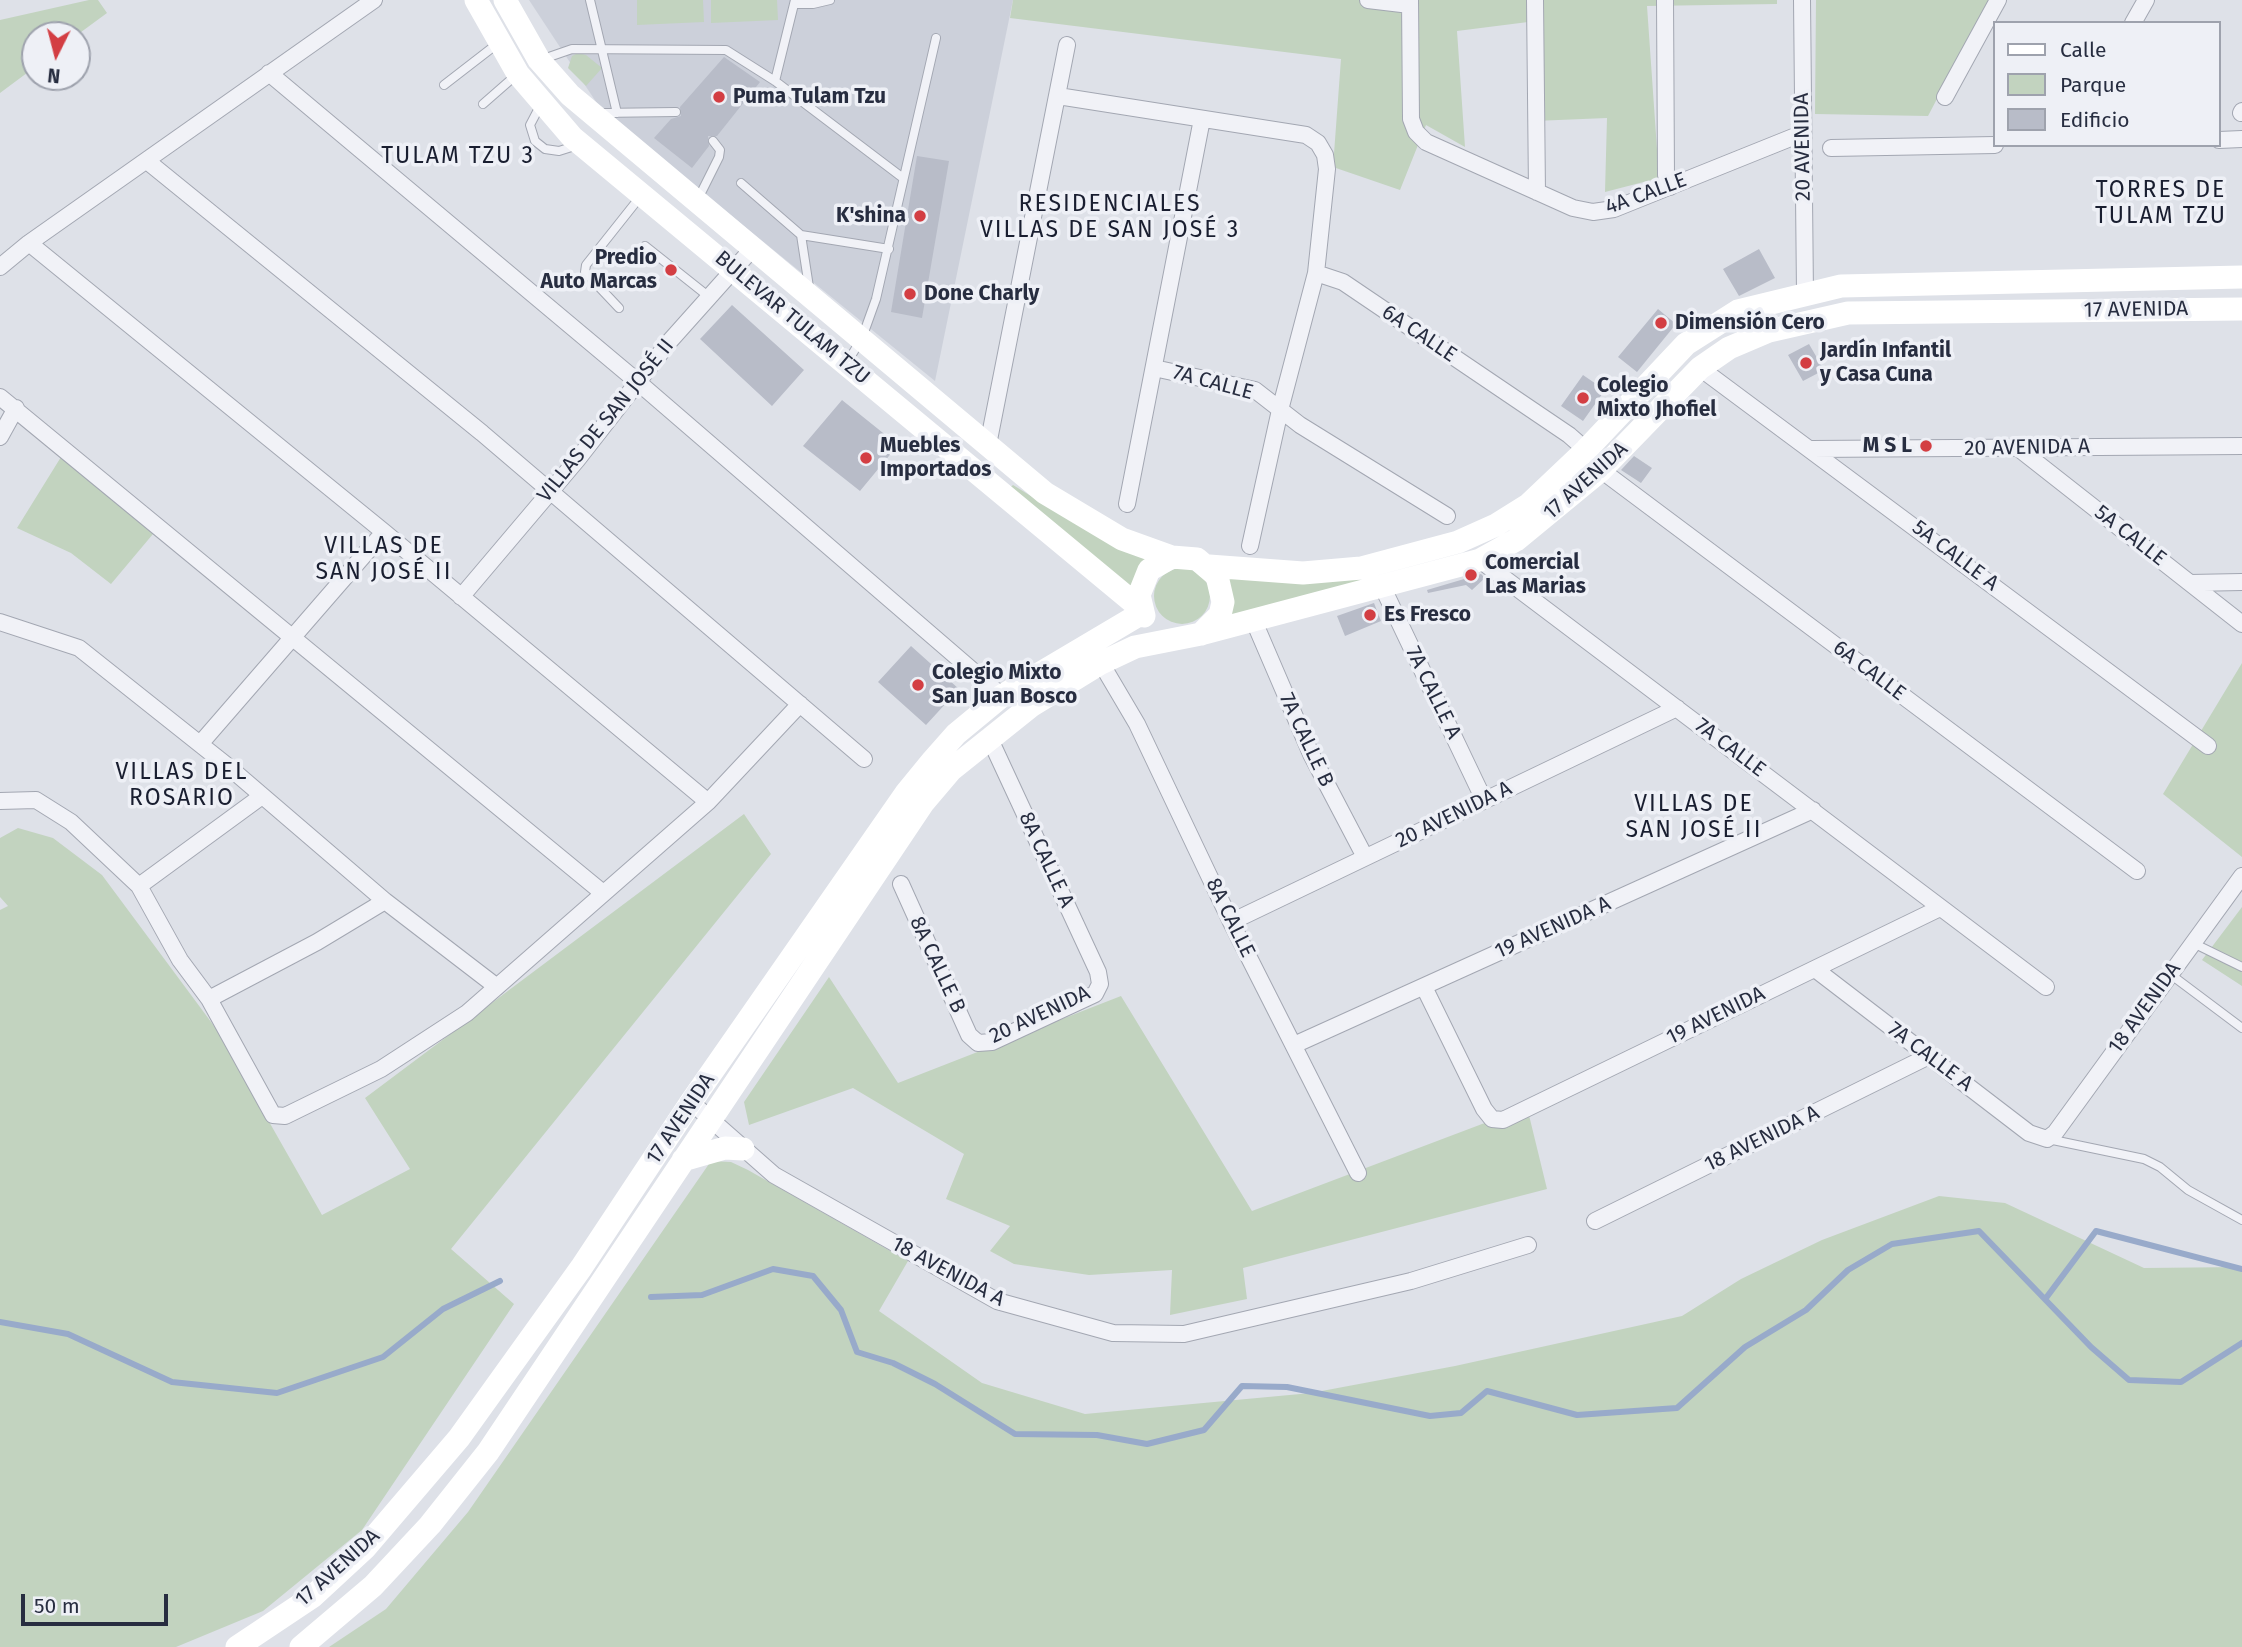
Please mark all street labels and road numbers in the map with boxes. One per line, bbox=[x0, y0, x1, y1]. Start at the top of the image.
street label: 20 AVENIDA bbox=[1789, 93, 1817, 201]
street label: 4A CALLE bbox=[1602, 168, 1690, 220]
street label: BULEVAR TULAM TZU bbox=[709, 246, 875, 390]
street label: 17 AVENIDA bbox=[2084, 296, 2188, 324]
street label: 6A CALLE bbox=[1377, 300, 1461, 368]
street label: VILLAS DE SAN JOSÉ II bbox=[532, 334, 680, 508]
street label: 7A CALLE bbox=[1170, 360, 1256, 406]
street label: 20 AVENIDA A bbox=[1964, 434, 2090, 462]
street label: 17 AVENIDA bbox=[1539, 437, 1633, 525]
street label: 5A CALLE bbox=[2089, 500, 2171, 572]
street label: 5A CALLE A bbox=[1907, 515, 2003, 597]
street label: 6A CALLE bbox=[1828, 635, 1910, 707]
street label: 7A CALLE A bbox=[1400, 643, 1466, 743]
street label: 7A CALLE B bbox=[1273, 689, 1339, 791]
street label: 7A CALLE bbox=[1690, 713, 1770, 783]
street label: 20 AVENIDA A bbox=[1392, 776, 1516, 854]
street label: 8A CALLE A bbox=[1013, 808, 1079, 912]
street label: 8A CALLE bbox=[1200, 874, 1260, 962]
street label: 19 AVENIDA A bbox=[1491, 891, 1615, 965]
street label: 8A CALLE B bbox=[904, 913, 970, 1017]
street label: 18 AVENIDA bbox=[2103, 957, 2187, 1059]
street label: 20 AVENIDA bbox=[986, 981, 1094, 1049]
street label: 19 AVENIDA bbox=[1663, 981, 1769, 1051]
street label: 7A CALLE A bbox=[1883, 1017, 1977, 1097]
street label: 17 AVENIDA bbox=[641, 1069, 721, 1169]
street label: 18 AVENIDA A bbox=[1701, 1100, 1823, 1178]
street label: 18 AVENIDA A bbox=[887, 1232, 1009, 1312]
street label: 17 AVENIDA bbox=[291, 1524, 385, 1612]

